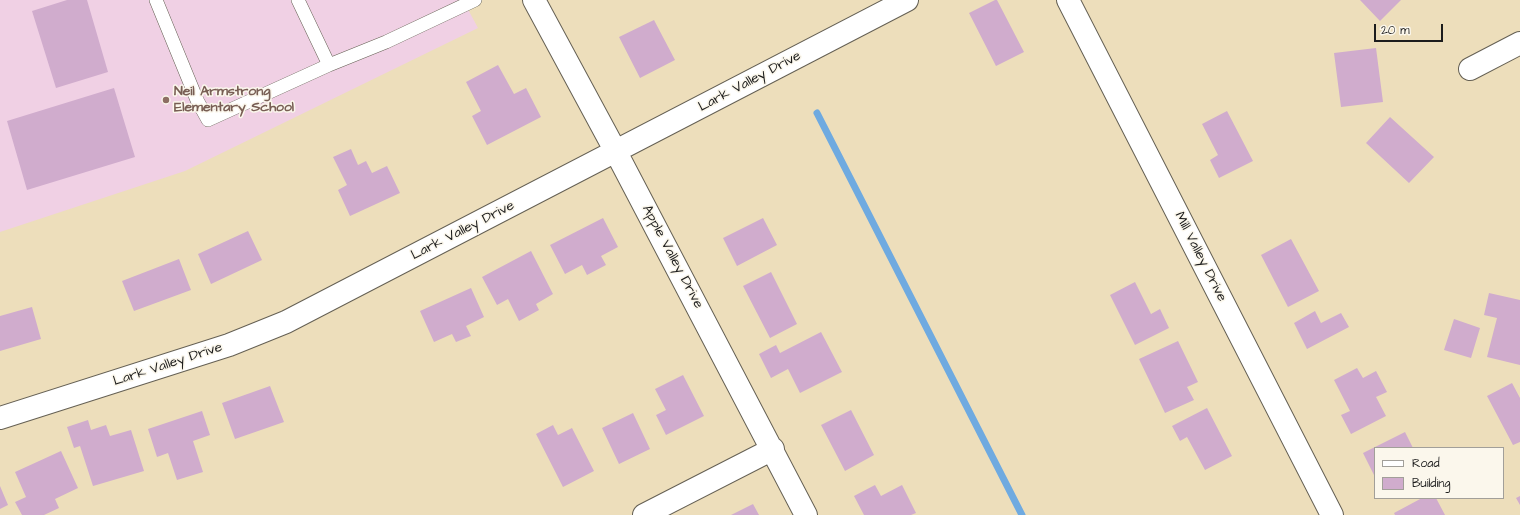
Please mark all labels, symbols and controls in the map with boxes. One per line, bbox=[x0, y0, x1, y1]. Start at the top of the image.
scale bar bbox=[1376, 16, 1445, 42]
text: 20 m bbox=[1381, 22, 1410, 39]
street label: Lark Valley Drive bbox=[696, 48, 804, 116]
place label: Neil Armstrong Elementary School bbox=[174, 84, 294, 116]
marker: Neil Armstrong Elementary School bbox=[161, 95, 171, 105]
street label: Lark Valley Drive bbox=[409, 198, 517, 264]
street label: Apple Valley Drive bbox=[638, 202, 706, 312]
street label: Mill Valley Drive bbox=[1170, 209, 1230, 305]
street label: Lark Valley Drive bbox=[111, 339, 225, 391]
legend bbox=[1374, 447, 1504, 499]
text: Road bbox=[1412, 455, 1440, 472]
text: Building bbox=[1412, 475, 1450, 492]

